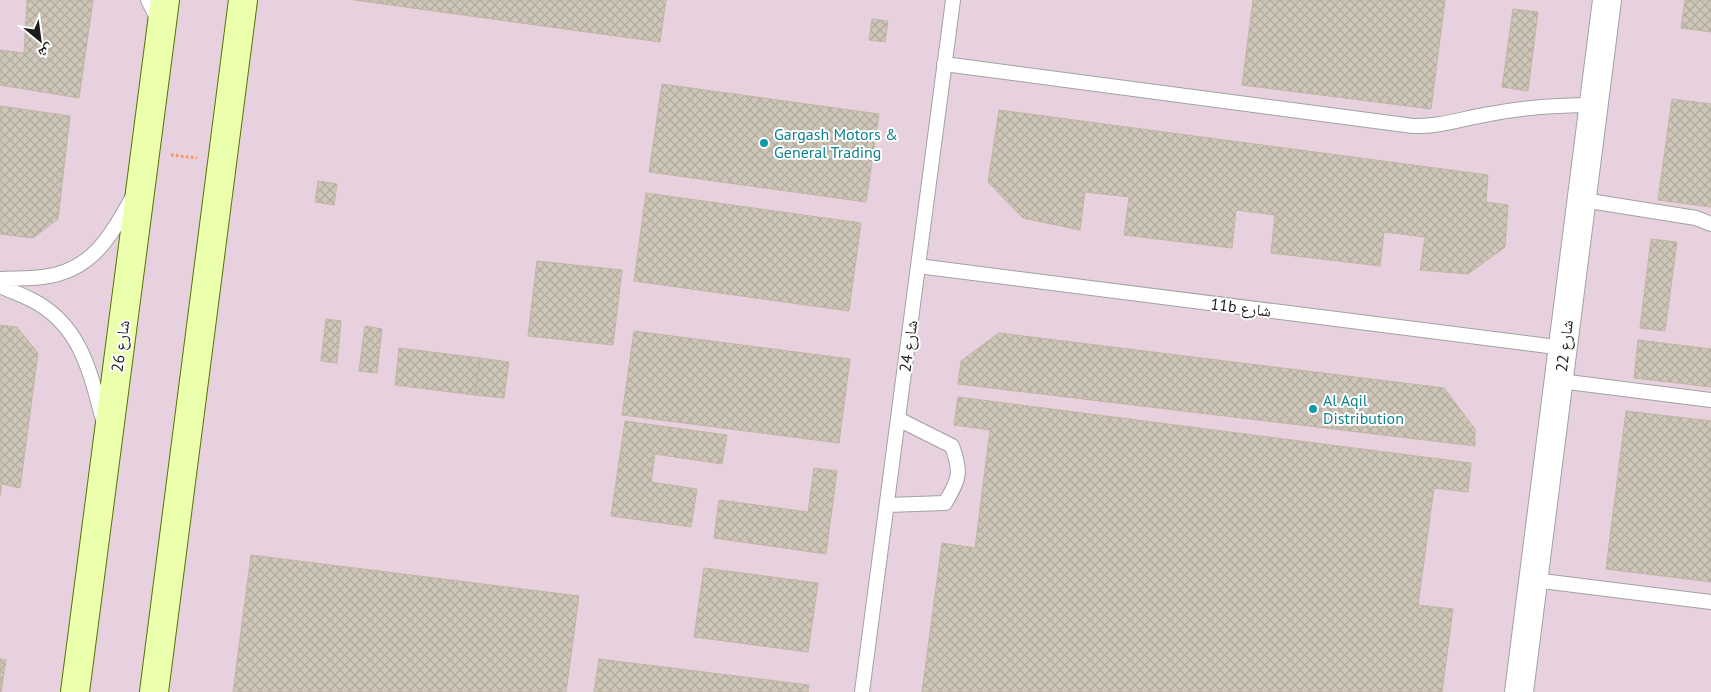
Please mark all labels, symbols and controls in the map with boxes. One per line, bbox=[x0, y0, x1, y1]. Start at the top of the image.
north arrow bbox=[15, 15, 65, 65]
text: ش bbox=[35, 40, 57, 63]
place label: Gargash Motors & General Trading bbox=[774, 124, 898, 162]
marker: Gargash Motors & General Trading bbox=[758, 137, 770, 149]
street label: 11b شارع bbox=[1209, 293, 1272, 322]
street label: شارع 26 bbox=[106, 319, 135, 373]
street label: شارع 24 bbox=[894, 319, 923, 373]
street label: شارع 22 bbox=[1551, 319, 1578, 373]
place label: Al Aqil Distribution bbox=[1323, 390, 1404, 428]
marker: Al Aqil Distribution bbox=[1307, 403, 1319, 415]

